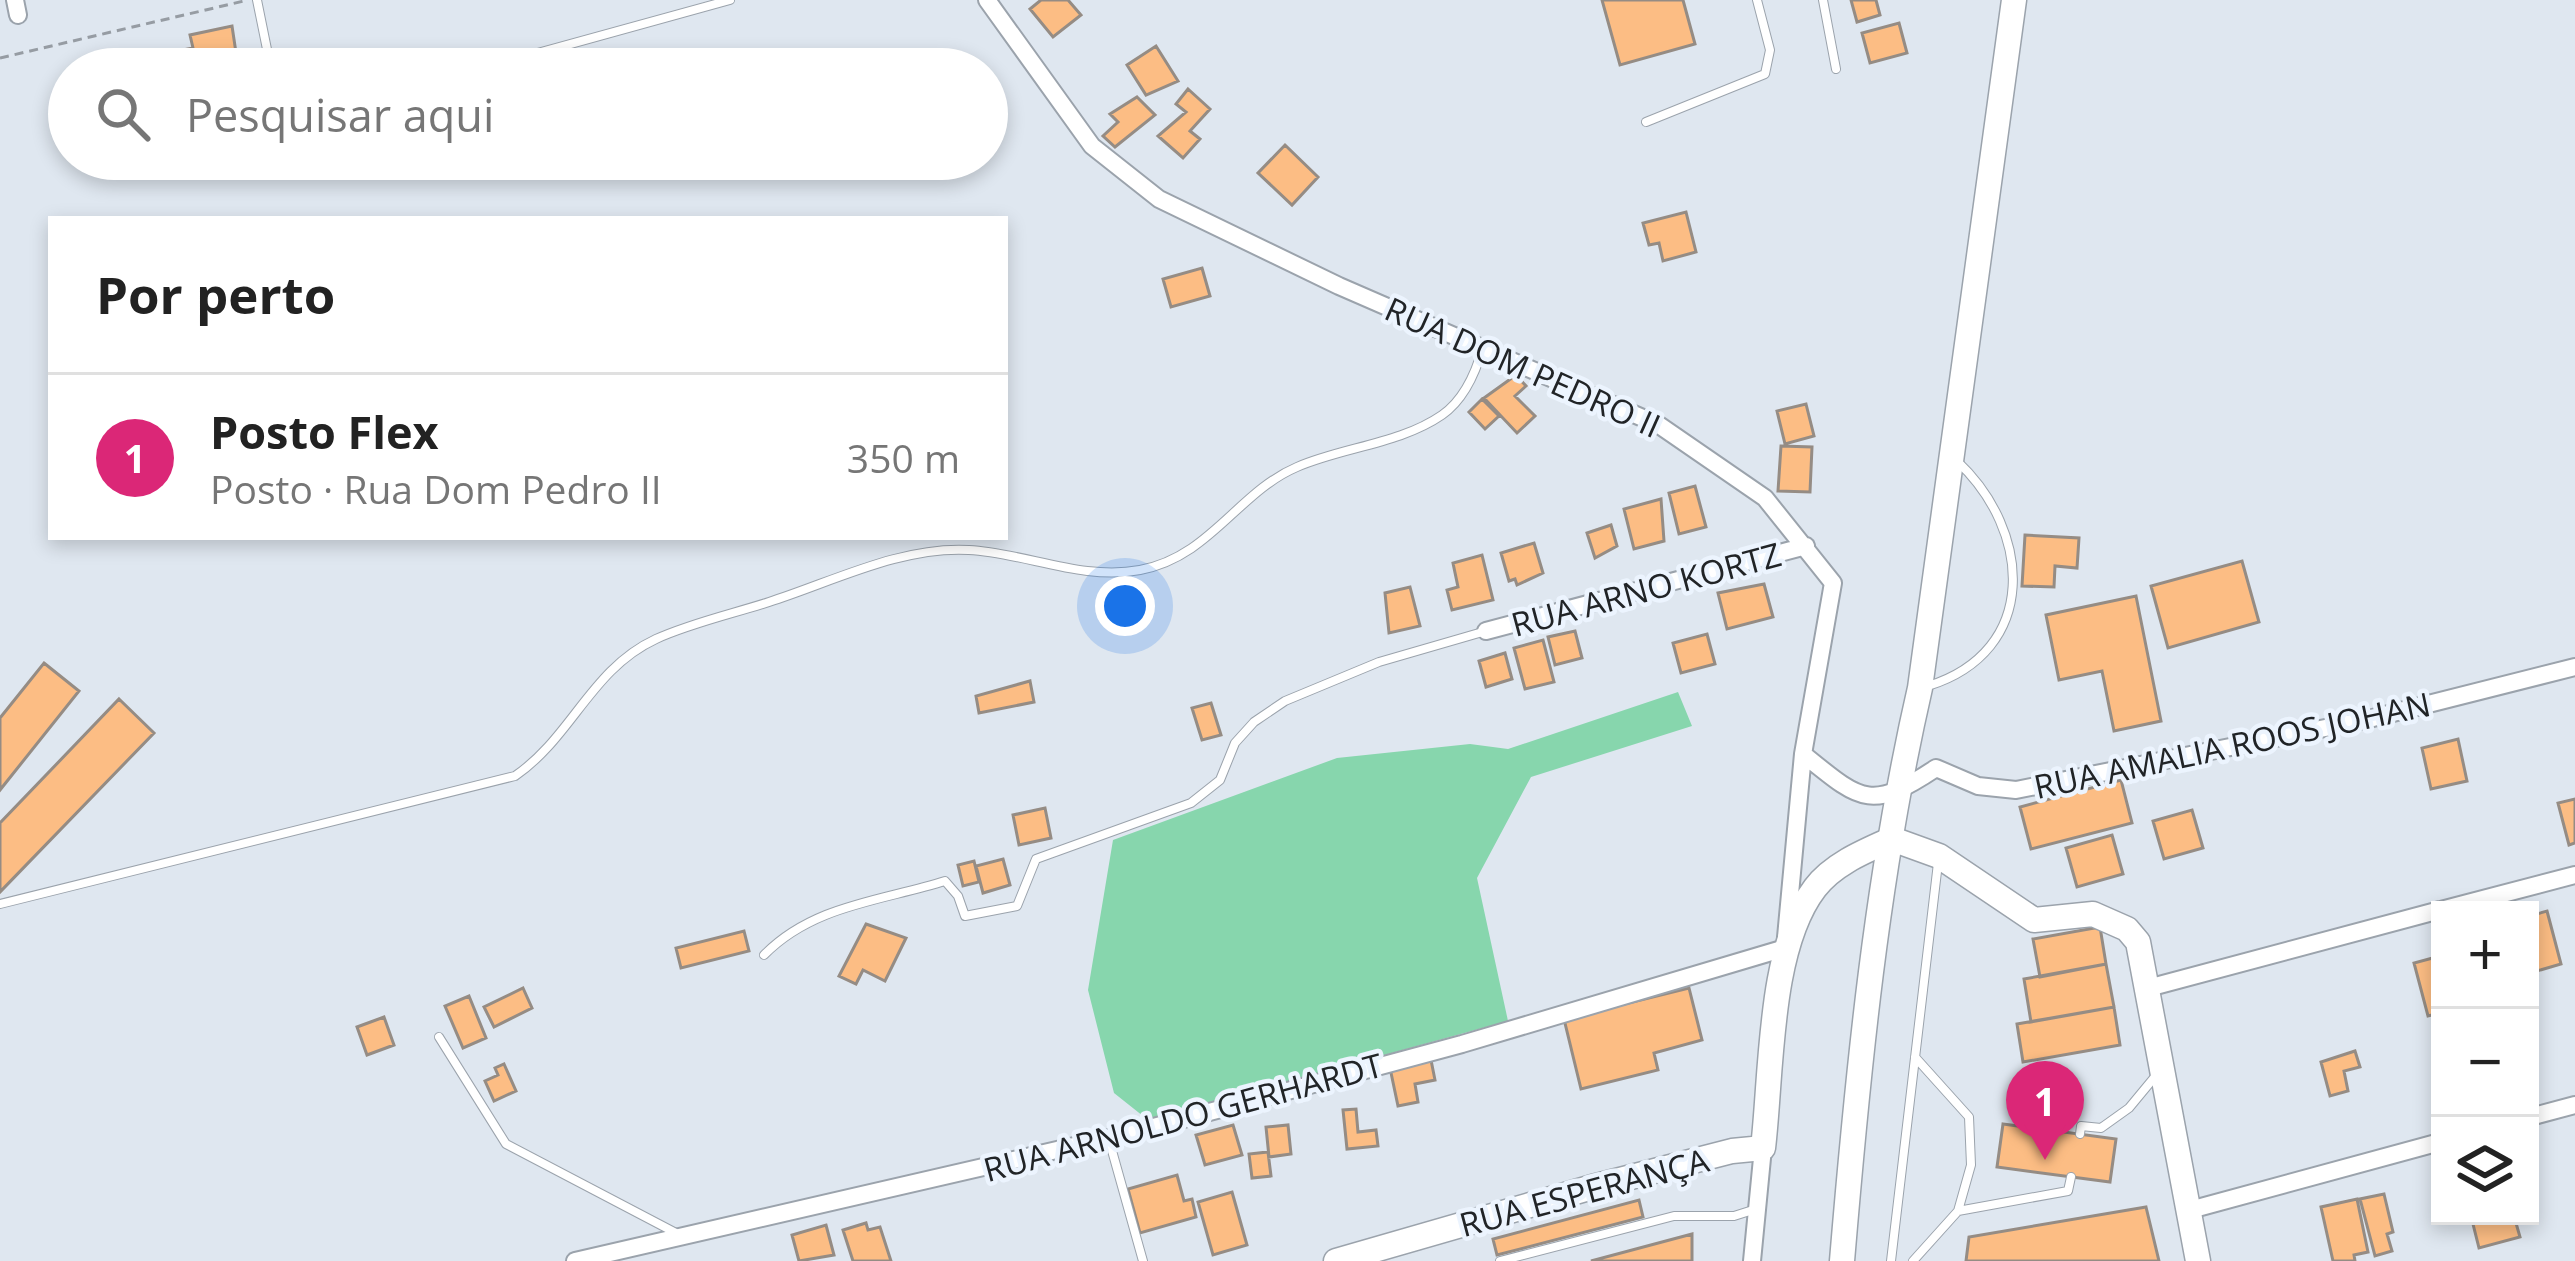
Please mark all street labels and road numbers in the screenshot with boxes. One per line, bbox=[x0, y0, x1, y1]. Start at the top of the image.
street label: RUA DOM PEDRO II bbox=[1378, 286, 1668, 448]
street label: RUA ARNO KORTZ bbox=[1506, 531, 1786, 647]
street label: RUA AMALIA ROOS JOHAN bbox=[2030, 681, 2434, 809]
street label: RUA ARNOLDO GERHARDT bbox=[978, 1042, 1388, 1192]
street label: RUA ESPERANÇA bbox=[1454, 1137, 1714, 1247]

